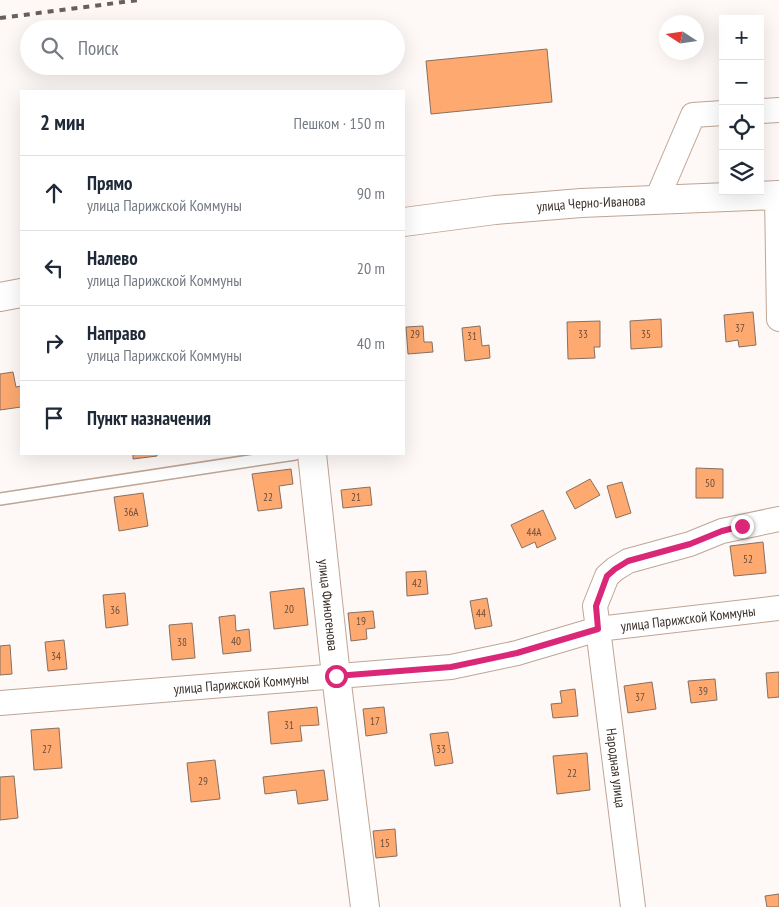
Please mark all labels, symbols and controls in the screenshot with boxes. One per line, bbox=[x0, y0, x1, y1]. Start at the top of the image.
north arrow bbox=[659, 15, 704, 60]
map controls bbox=[719, 15, 764, 195]
button: + bbox=[719, 15, 764, 60]
search box bbox=[20, 20, 405, 75]
icon: search bbox=[38, 34, 66, 62]
text: Поиск bbox=[78, 36, 119, 60]
button: − bbox=[719, 60, 764, 105]
button: locate bbox=[719, 105, 764, 150]
text: 2 мин bbox=[40, 109, 85, 136]
text: Пешком · 150 m bbox=[294, 113, 385, 133]
button: layers bbox=[719, 150, 764, 195]
text: Прямо bbox=[87, 171, 132, 195]
icon: ahead bbox=[40, 179, 68, 207]
text: 90 m bbox=[357, 183, 385, 203]
street label: улица Черно-Иванова bbox=[536, 191, 646, 216]
text: улица Парижской Коммуны bbox=[87, 195, 242, 215]
text: Налево bbox=[87, 246, 138, 270]
icon: left bbox=[40, 254, 68, 282]
text: 20 m bbox=[357, 258, 385, 278]
text: улица Парижской Коммуны bbox=[87, 270, 242, 290]
text: Направо bbox=[87, 321, 146, 345]
house number: 37 bbox=[735, 321, 745, 335]
house number: 29 bbox=[410, 327, 420, 341]
house number: 33 bbox=[578, 327, 588, 341]
house number: 35 bbox=[641, 327, 651, 341]
icon: right bbox=[40, 329, 68, 357]
house number: 31 bbox=[467, 329, 477, 343]
text: 40 m bbox=[357, 333, 385, 353]
text: улица Парижской Коммуны bbox=[87, 345, 242, 365]
icon: arrive bbox=[40, 404, 68, 432]
text: Пункт назначения bbox=[87, 406, 211, 430]
house number: 50 bbox=[705, 476, 715, 490]
house number: 22 bbox=[263, 490, 273, 504]
house number: 21 bbox=[351, 490, 361, 504]
house number: 36А bbox=[123, 505, 139, 519]
route end bbox=[731, 515, 754, 538]
house number: 44А bbox=[526, 525, 542, 539]
house number: 52 bbox=[743, 552, 753, 566]
street label: улица Финогенова bbox=[314, 558, 342, 652]
house number: 42 bbox=[412, 576, 422, 590]
house number: 20 bbox=[284, 602, 294, 616]
street label: улица Парижской Коммуны bbox=[620, 602, 756, 635]
house number: 36 bbox=[110, 603, 120, 617]
house number: 44 bbox=[476, 606, 486, 620]
house number: 19 bbox=[356, 614, 366, 628]
house number: 40 bbox=[231, 634, 241, 648]
house number: 38 bbox=[177, 635, 187, 649]
house number: 34 bbox=[51, 649, 61, 663]
route start bbox=[325, 665, 348, 688]
street label: улица Парижской Коммуны bbox=[173, 669, 310, 698]
house number: 39 bbox=[698, 684, 708, 698]
house number: 37 bbox=[635, 690, 645, 704]
house number: 17 bbox=[370, 714, 380, 728]
house number: 31 bbox=[284, 718, 294, 732]
street label: Народная улица bbox=[602, 727, 630, 809]
house number: 27 bbox=[42, 742, 52, 756]
house number: 33 bbox=[436, 742, 446, 756]
house number: 22 bbox=[567, 766, 577, 780]
house number: 29 bbox=[198, 774, 208, 788]
house number: 15 bbox=[380, 836, 390, 850]

